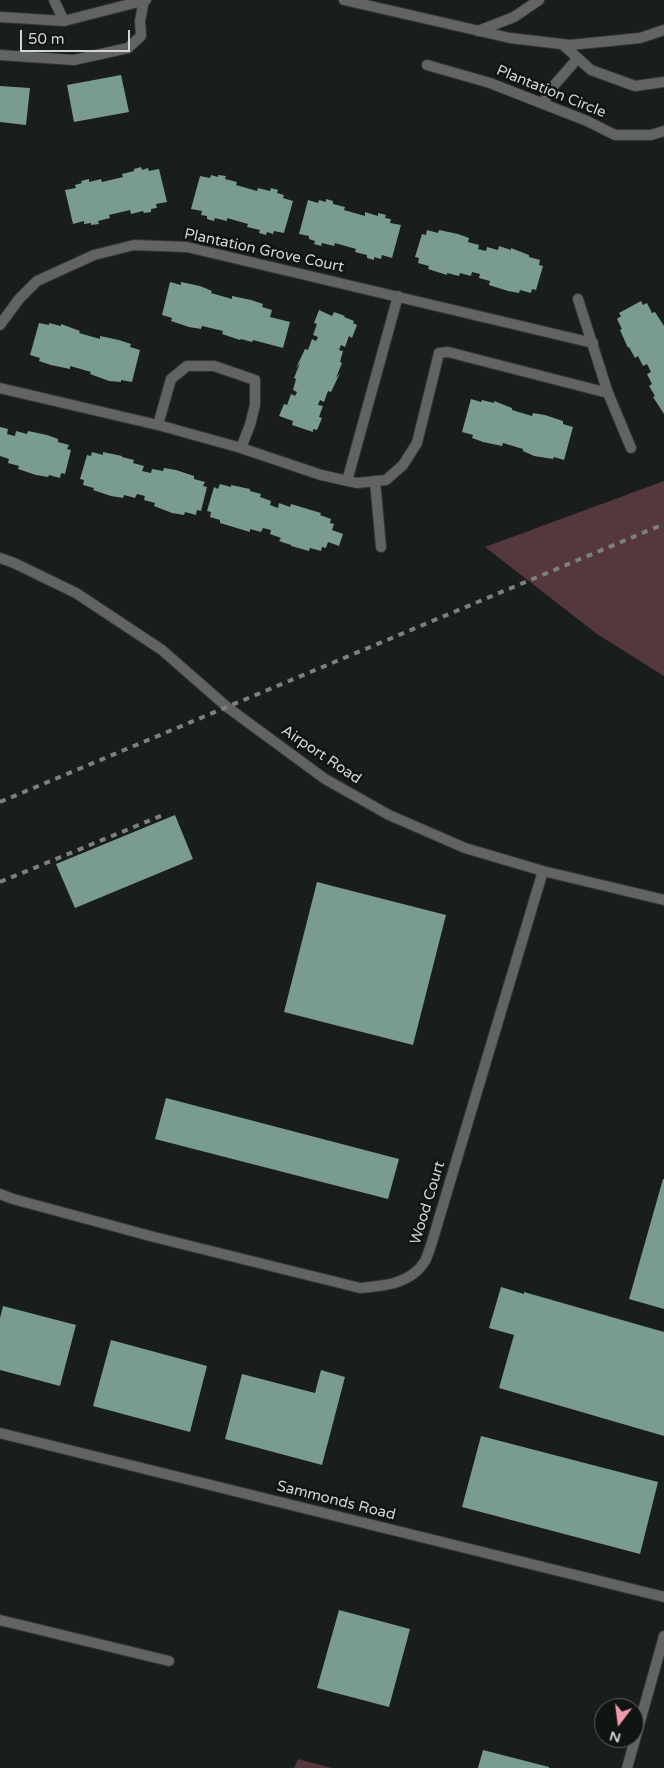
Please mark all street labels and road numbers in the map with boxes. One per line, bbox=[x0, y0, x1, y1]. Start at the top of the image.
street label: Plantation Circle bbox=[494, 62, 608, 122]
street label: Plantation Grove Court bbox=[183, 225, 345, 277]
street label: Airport Road bbox=[278, 722, 364, 788]
street label: Wood Court bbox=[407, 1159, 449, 1247]
street label: Sammonds Road bbox=[275, 1478, 397, 1524]

